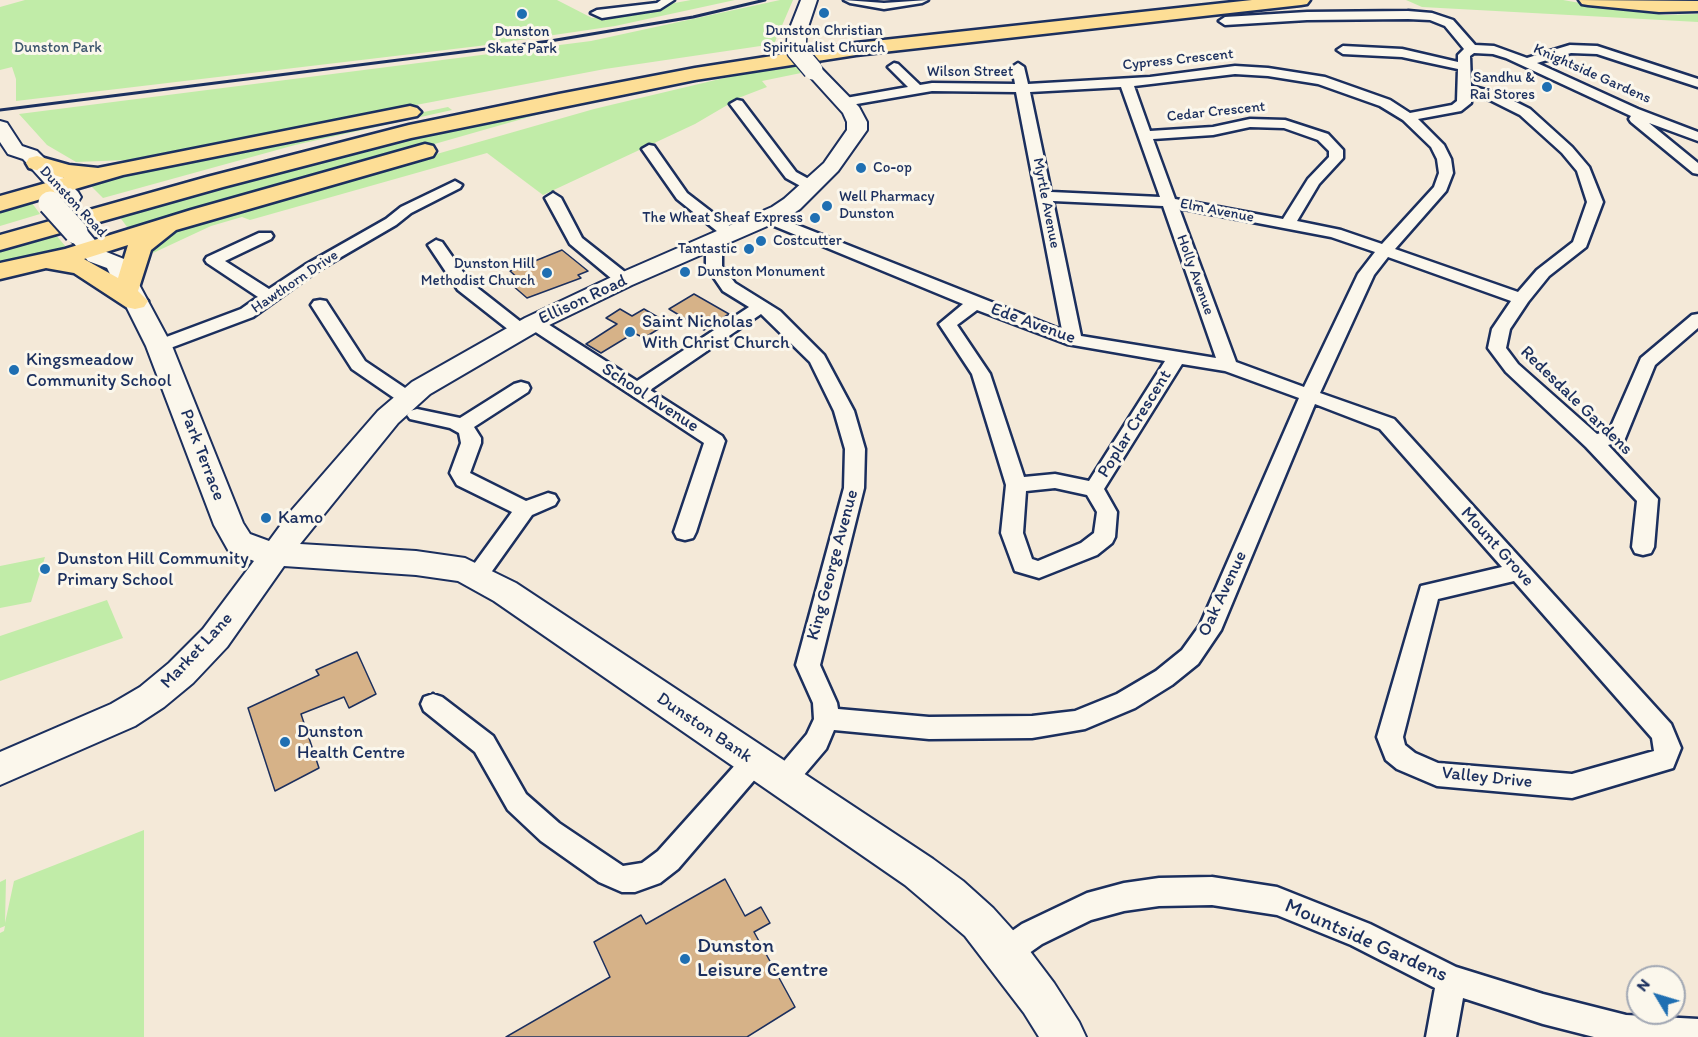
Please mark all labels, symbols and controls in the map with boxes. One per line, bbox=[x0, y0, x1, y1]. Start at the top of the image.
marker: Dunston Christian Spiritualist Church bbox=[817, 6, 831, 20]
marker: Dunston Skate Park bbox=[515, 7, 529, 21]
place label: Dunston Christian Spiritualist Church bbox=[763, 22, 885, 57]
place label: Dunston Skate Park bbox=[487, 23, 557, 58]
park label: Dunston Park bbox=[14, 39, 102, 57]
street label: Knightside Gardens bbox=[1530, 40, 1654, 108]
street label: Cypress Crescent bbox=[1122, 45, 1234, 75]
street label: Wilson Street bbox=[927, 63, 1013, 81]
place label: Sandhu & Rai Stores bbox=[1470, 69, 1535, 104]
marker: Sandhu & Rai Stores bbox=[1540, 80, 1554, 94]
street label: Cedar Crescent bbox=[1166, 98, 1266, 126]
street label: Myrtle Avenue bbox=[1028, 156, 1064, 250]
place label: Co-op bbox=[873, 159, 912, 177]
marker: Co-op bbox=[854, 161, 868, 175]
street label: Dunston Road bbox=[35, 163, 111, 241]
place label: Well Pharmacy Dunston bbox=[839, 188, 935, 223]
street label: Elm Avenue bbox=[1179, 195, 1255, 227]
marker: Well Pharmacy Dunston bbox=[820, 199, 834, 213]
place label: The Wheat Sheaf Express bbox=[642, 209, 803, 227]
marker: The Wheat Sheaf Express bbox=[808, 211, 822, 225]
place label: Costcutter bbox=[773, 232, 842, 250]
street label: Holly Avenue bbox=[1172, 232, 1218, 318]
marker: Costcutter bbox=[754, 234, 768, 248]
place label: Tantastic bbox=[678, 240, 737, 258]
marker: Tantastic bbox=[742, 242, 756, 256]
street label: Hawthorn Drive bbox=[248, 246, 342, 318]
place label: Dunston Hill Methodist Church bbox=[421, 255, 535, 290]
place label: Dunston Monument bbox=[697, 263, 825, 281]
marker: Dunston Monument bbox=[678, 265, 692, 279]
marker: Dunston Hill Methodist Church bbox=[540, 266, 554, 280]
street label: Ellison Road bbox=[535, 270, 631, 330]
street label: Ede Avenue bbox=[988, 299, 1078, 349]
place label: Saint Nicholas With Christ Church bbox=[642, 311, 790, 354]
marker: Saint Nicholas With Christ Church bbox=[623, 325, 637, 339]
street label: Redesdale Gardens bbox=[1515, 342, 1637, 460]
place label: Kingsmeadow Community School bbox=[26, 349, 171, 392]
street label: School Avenue bbox=[597, 359, 703, 437]
marker: Kingsmeadow Community School bbox=[7, 363, 21, 377]
street label: Poplar Crescent bbox=[1093, 366, 1177, 482]
street label: Park Terrace bbox=[175, 406, 229, 504]
street label: King George Avenue bbox=[803, 487, 863, 643]
street label: Mount Grove bbox=[1456, 503, 1538, 591]
place label: Kamo bbox=[278, 507, 323, 529]
marker: Kamo bbox=[259, 511, 273, 525]
place label: Dunston Hill Community Primary School bbox=[57, 548, 249, 590]
street label: Oak Avenue bbox=[1194, 548, 1252, 640]
marker: Dunston Hill Community Primary School bbox=[38, 562, 52, 576]
street label: Market Lane bbox=[156, 608, 238, 694]
street label: Dunston Bank bbox=[652, 688, 756, 768]
place label: Dunston Health Centre bbox=[297, 721, 405, 764]
marker: Dunston Health Centre bbox=[278, 735, 292, 749]
street label: Valley Drive bbox=[1441, 762, 1533, 794]
street label: Mountside Gardens bbox=[1281, 894, 1451, 988]
place label: Dunston Leisure Centre bbox=[697, 934, 828, 984]
marker: Dunston Leisure Centre bbox=[678, 952, 692, 966]
north arrow bbox=[1626, 965, 1686, 1025]
text: N bbox=[1632, 975, 1654, 995]

